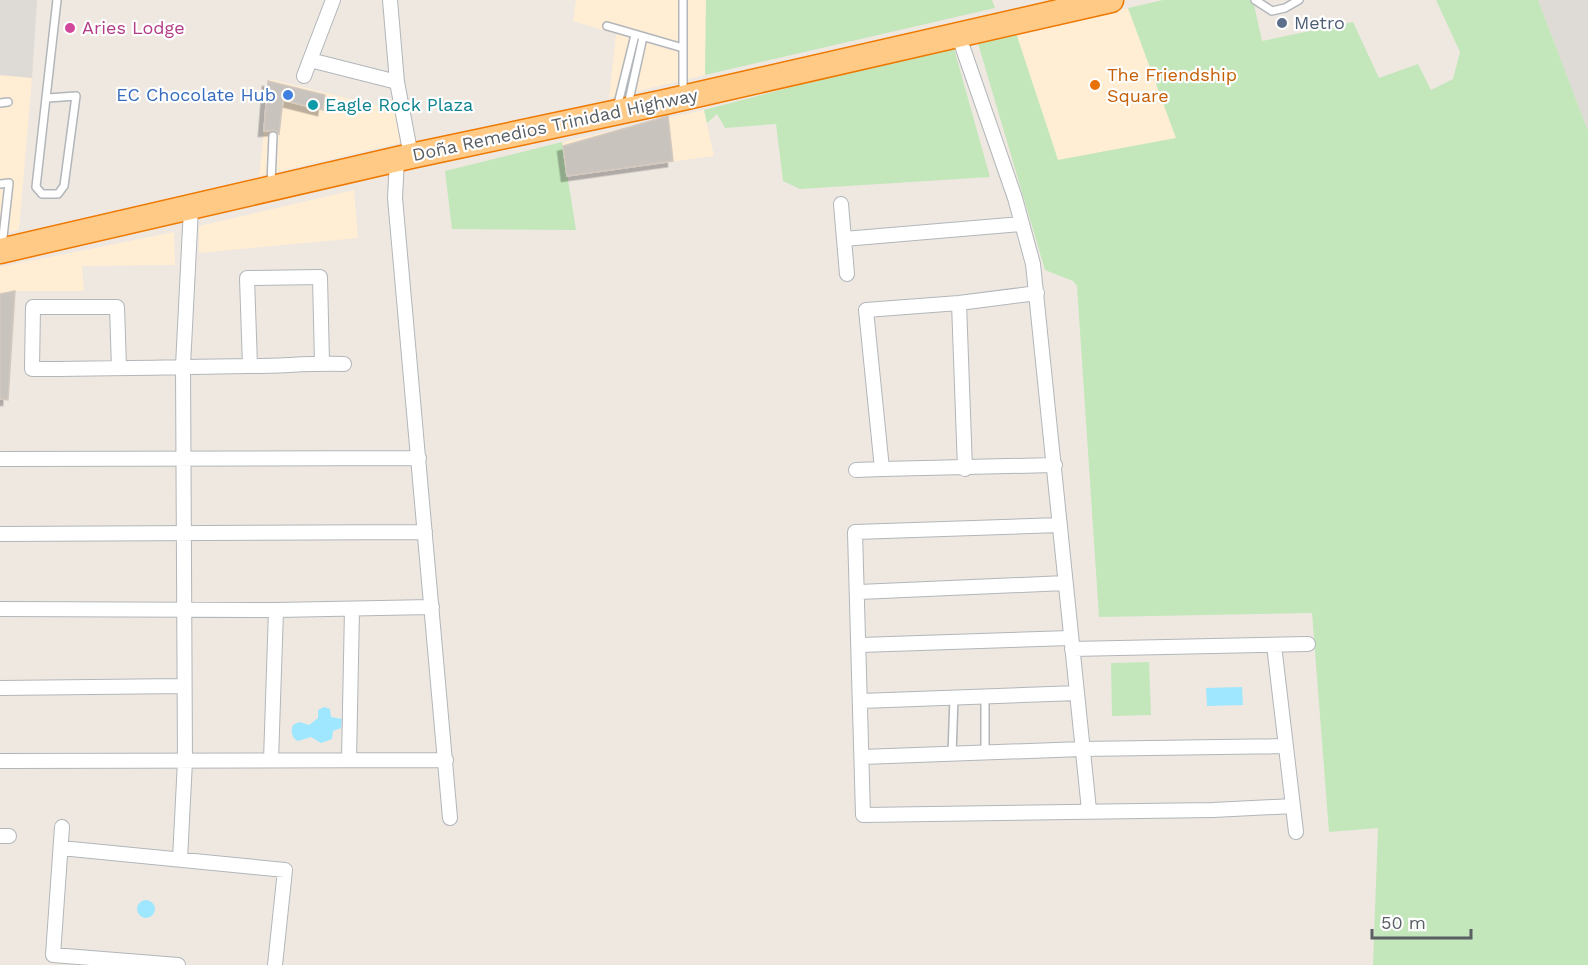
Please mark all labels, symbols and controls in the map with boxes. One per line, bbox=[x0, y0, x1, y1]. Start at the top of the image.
place label: Metro bbox=[1294, 12, 1345, 33]
marker: Metro bbox=[1275, 16, 1289, 30]
place label: Aries Lodge bbox=[82, 17, 185, 38]
marker: Aries Lodge bbox=[63, 21, 77, 35]
place label: The Friendship Square bbox=[1107, 64, 1237, 106]
marker: The Friendship Square bbox=[1088, 78, 1102, 92]
place label: EC Chocolate Hub bbox=[116, 84, 276, 105]
street label: Doña Remedios Trinidad Highway bbox=[410, 84, 700, 165]
marker: EC Chocolate Hub bbox=[281, 88, 295, 102]
place label: Eagle Rock Plaza bbox=[325, 94, 473, 115]
marker: Eagle Rock Plaza bbox=[306, 98, 320, 112]
scale bar bbox=[1372, 902, 1471, 940]
text: 50 m bbox=[1381, 912, 1426, 933]

